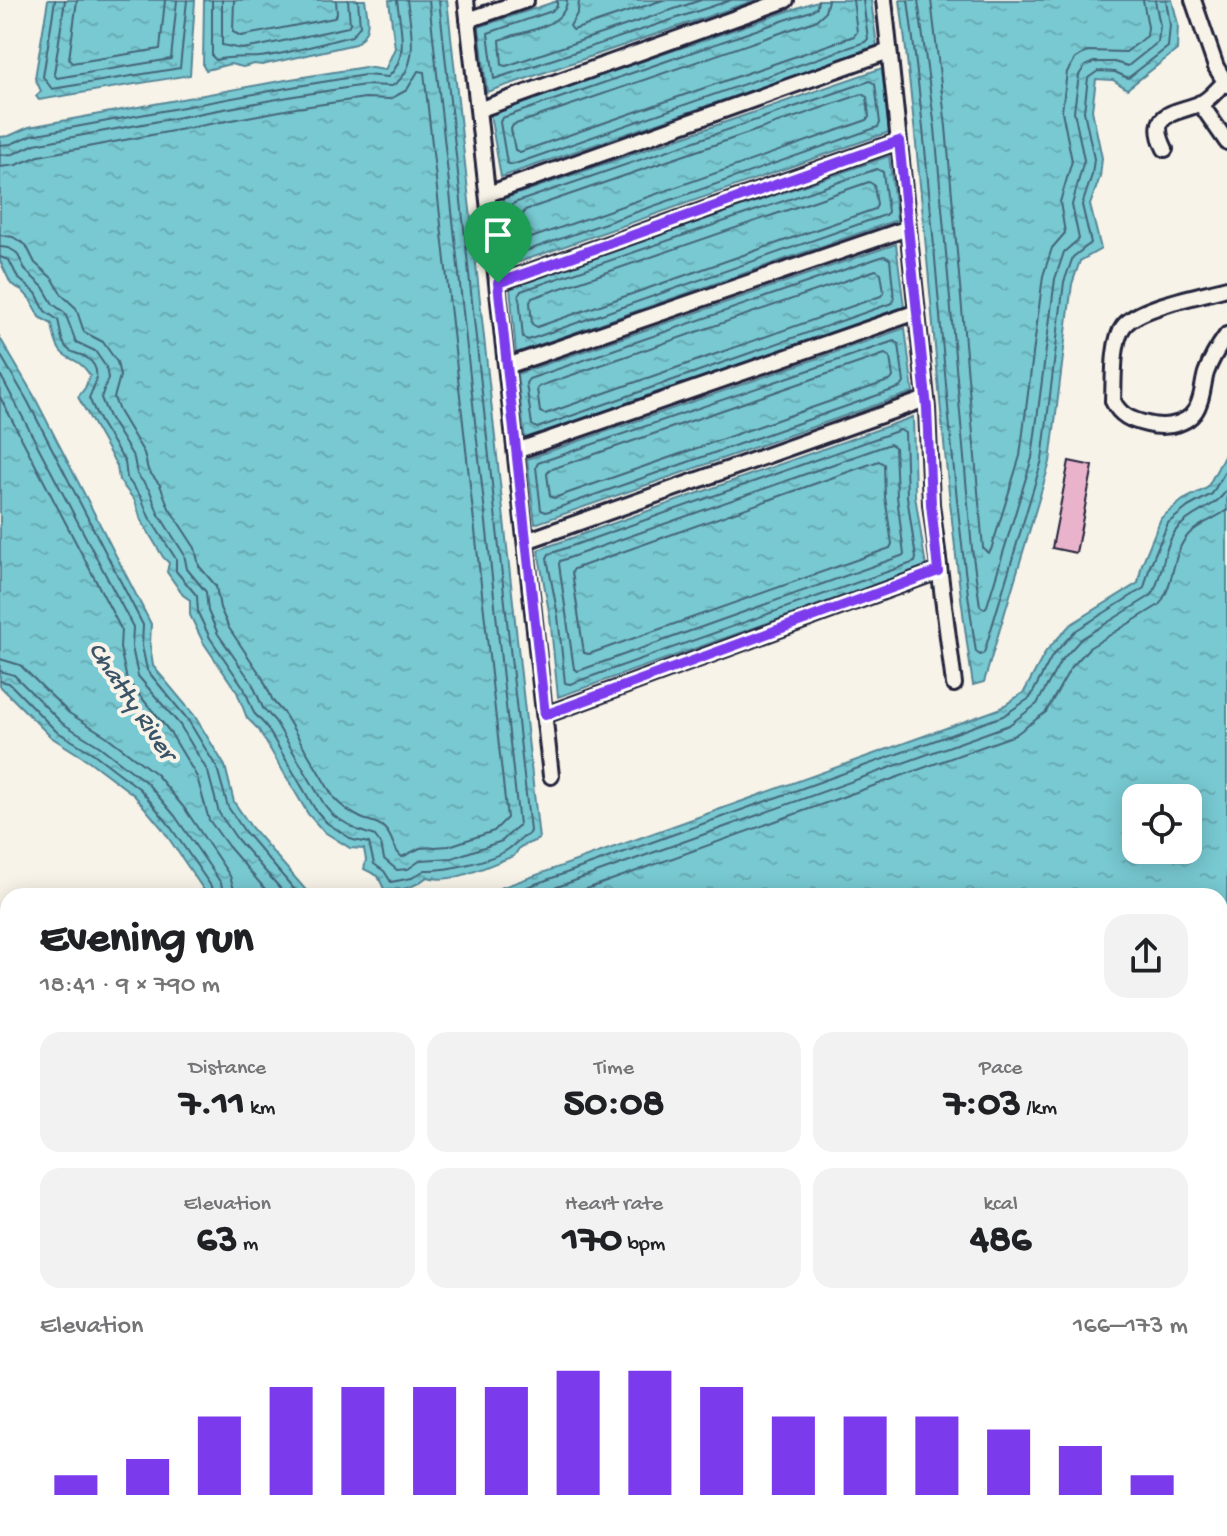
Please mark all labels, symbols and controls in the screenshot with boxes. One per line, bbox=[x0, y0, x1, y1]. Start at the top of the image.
pin bbox=[464, 201, 532, 283]
icon: arrive bbox=[476, 213, 520, 257]
water label: Chatty River bbox=[79, 637, 184, 771]
map controls bbox=[1122, 784, 1202, 864]
button: locate bbox=[1122, 784, 1202, 864]
button: share bbox=[1104, 914, 1188, 998]
text: Evening run bbox=[40, 915, 253, 967]
text: 18:41 · 9 × 790 m bbox=[40, 971, 220, 1002]
text: Distance bbox=[188, 1056, 266, 1082]
text: Time bbox=[594, 1056, 634, 1082]
text: Pace bbox=[979, 1056, 1022, 1082]
text: 7.11 bbox=[179, 1082, 245, 1129]
text: 50:08 bbox=[564, 1082, 664, 1129]
text: 7:03 bbox=[944, 1082, 1021, 1129]
text: km bbox=[245, 1096, 275, 1122]
text: /km bbox=[1021, 1096, 1057, 1122]
text: Elevation bbox=[184, 1192, 271, 1218]
text: Heart rate bbox=[565, 1192, 663, 1218]
text: kcal bbox=[983, 1192, 1018, 1218]
text: 63 bbox=[196, 1218, 237, 1265]
text: 170 bbox=[563, 1218, 622, 1265]
text: 486 bbox=[970, 1218, 1031, 1265]
text: m bbox=[237, 1232, 258, 1258]
text: bpm bbox=[622, 1232, 665, 1258]
text: Elevation bbox=[40, 1312, 143, 1343]
text: 166–173 m bbox=[1073, 1312, 1188, 1343]

